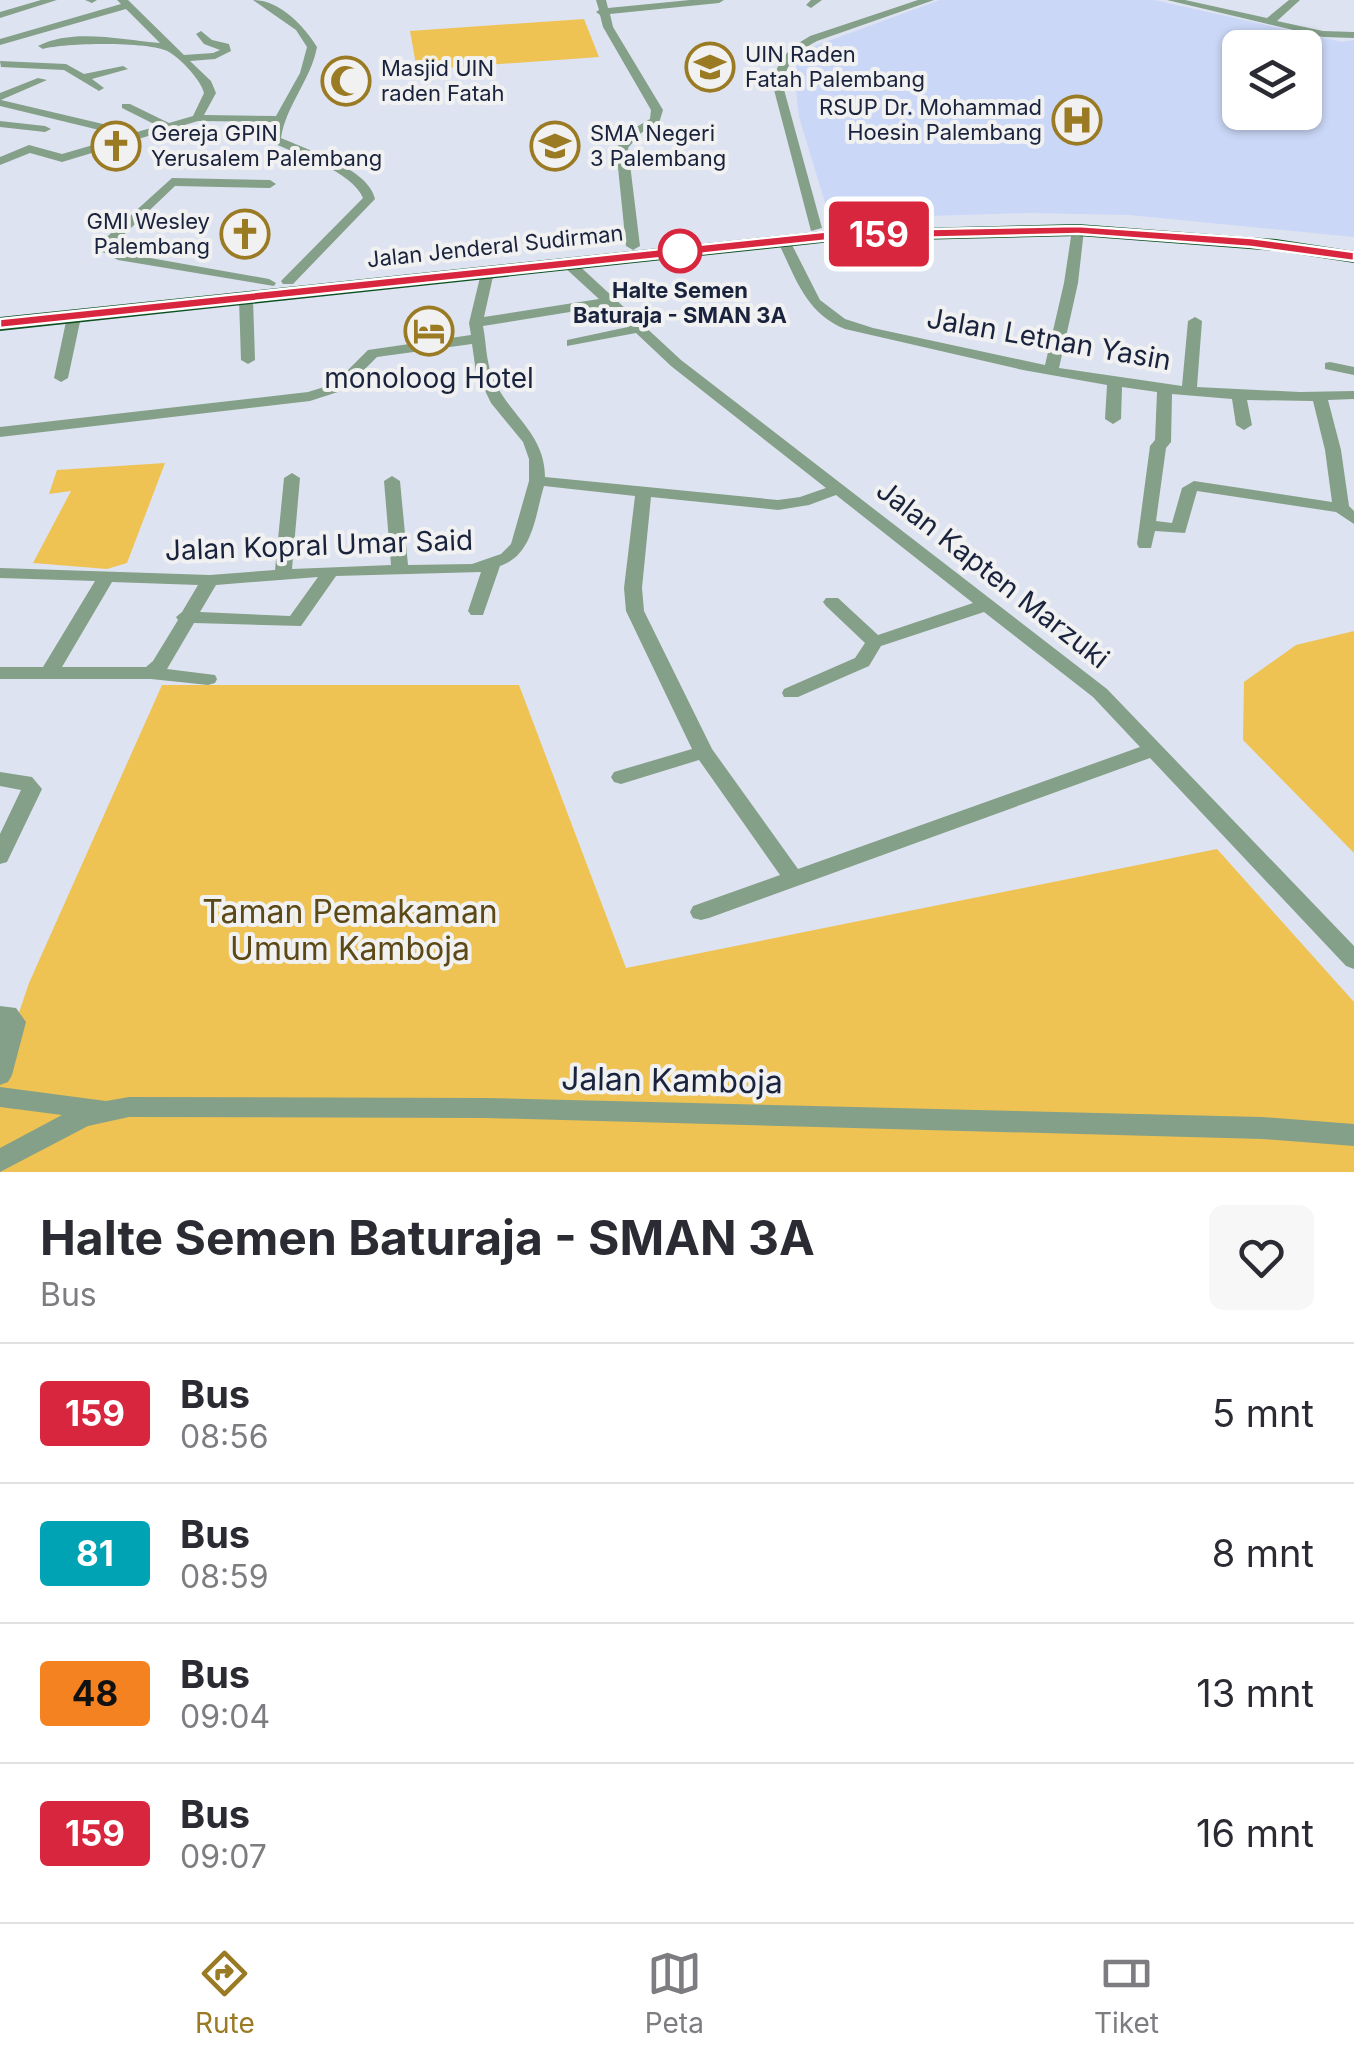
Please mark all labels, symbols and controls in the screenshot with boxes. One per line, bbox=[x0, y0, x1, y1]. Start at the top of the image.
map controls bbox=[1222, 30, 1322, 130]
button: layers bbox=[1222, 30, 1322, 130]
school or university icon: UIN Raden Fatah Palembang bbox=[684, 41, 736, 93]
place label: UIN Raden Fatah Palembang bbox=[745, 41, 925, 92]
mosque icon: Masjid UIN raden Fatah bbox=[320, 55, 372, 107]
place label: Masjid UIN raden Fatah bbox=[381, 55, 505, 106]
place label: RSUP Dr. Mohammad Hoesin Palembang bbox=[819, 94, 1042, 145]
hospital icon: RSUP Dr. Mohammad Hoesin Palembang bbox=[1051, 94, 1103, 146]
church icon: Gereja GPIN Yerusalem Palembang bbox=[90, 120, 142, 172]
place label: Gereja GPIN Yerusalem Palembang bbox=[151, 120, 382, 171]
school or university icon: SMA Negeri 3 Palembang bbox=[529, 120, 581, 172]
place label: SMA Negeri 3 Palembang bbox=[590, 120, 726, 171]
line badge: 159 bbox=[822, 202, 936, 266]
place label: GMI Wesley Palembang bbox=[87, 208, 210, 259]
church icon: GMI Wesley Palembang bbox=[219, 208, 271, 260]
text: 159 bbox=[849, 213, 909, 255]
street label: Jalan Jenderal Sudirman bbox=[365, 220, 625, 272]
marker: Halte Semen Baturaja - SMAN 3A bbox=[659, 230, 701, 272]
place label: Halte Semen Baturaja - SMAN 3A bbox=[573, 277, 787, 328]
street label: Jalan Letnan Yasin bbox=[924, 301, 1174, 377]
hotel icon: monoloog Hotel bbox=[403, 305, 455, 357]
place label: monoloog Hotel bbox=[324, 361, 534, 395]
street label: Jalan Kapten Marzuki bbox=[870, 473, 1116, 675]
street label: Jalan Kopral Umar Said bbox=[164, 523, 474, 567]
park label: Taman Pemakaman Umum Kamboja bbox=[202, 892, 498, 968]
street label: Jalan Kamboja bbox=[561, 1059, 783, 1101]
button: heart bbox=[1209, 1205, 1314, 1310]
text: Halte Semen Baturaja - SMAN 3A bbox=[40, 1208, 815, 1267]
text: Bus bbox=[40, 1275, 97, 1314]
text: Bus bbox=[180, 1371, 250, 1417]
text: 5 mnt bbox=[1212, 1390, 1314, 1436]
text: 159 bbox=[65, 1392, 125, 1434]
text: 08:56 bbox=[180, 1417, 269, 1456]
text: Bus bbox=[180, 1511, 250, 1557]
text: 8 mnt bbox=[1212, 1530, 1314, 1576]
text: 81 bbox=[76, 1532, 114, 1574]
text: 08:59 bbox=[180, 1557, 269, 1596]
text: Bus bbox=[180, 1651, 250, 1697]
text: 13 mnt bbox=[1196, 1670, 1314, 1716]
text: 48 bbox=[72, 1672, 118, 1714]
text: 09:04 bbox=[180, 1697, 270, 1736]
text: Bus bbox=[180, 1791, 250, 1837]
text: 16 mnt bbox=[1196, 1810, 1314, 1856]
text: 159 bbox=[65, 1812, 125, 1854]
text: 09:07 bbox=[180, 1837, 267, 1876]
tab: Rute bbox=[195, 1946, 255, 2040]
tab: Peta bbox=[645, 1946, 704, 2040]
tab: Tiket bbox=[1094, 1946, 1159, 2040]

